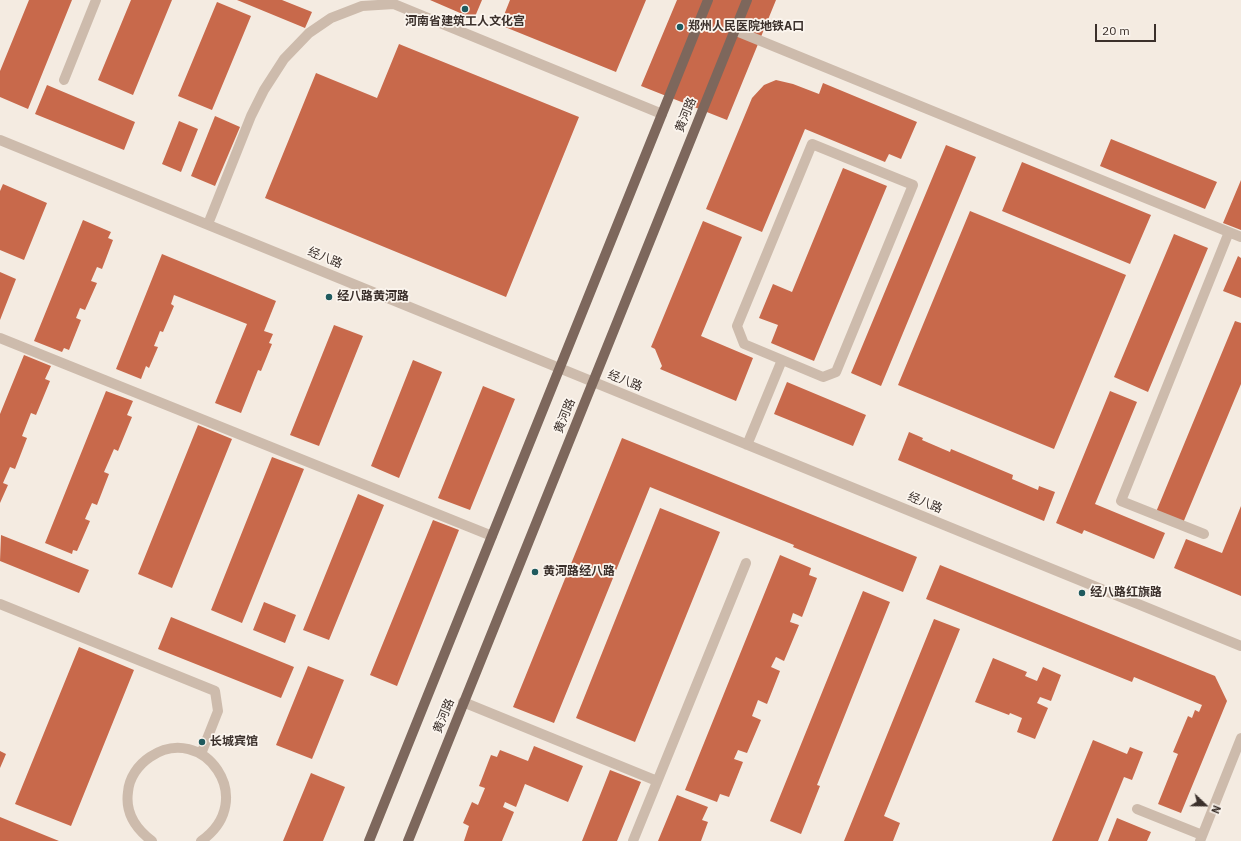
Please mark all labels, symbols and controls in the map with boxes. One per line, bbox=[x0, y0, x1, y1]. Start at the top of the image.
marker: 河南省建筑工人文化宫 bbox=[460, 4, 470, 14]
place label: 河南省建筑工人文化宫 bbox=[405, 15, 525, 29]
scale bar bbox=[1097, 16, 1158, 42]
place label: 郑州人民医院地铁A口 bbox=[688, 20, 804, 34]
marker: 郑州人民医院地铁A口 bbox=[675, 22, 685, 32]
text: 20 m bbox=[1102, 23, 1130, 38]
street label: 黄河路 bbox=[673, 96, 699, 134]
street label: 经八路 bbox=[306, 245, 344, 271]
place label: 经八路黄河路 bbox=[337, 290, 409, 304]
marker: 经八路黄河路 bbox=[324, 292, 334, 302]
street label: 经八路 bbox=[606, 368, 644, 394]
street label: 黄河路 bbox=[552, 397, 578, 435]
street label: 经八路 bbox=[906, 490, 944, 516]
place label: 黄河路经八路 bbox=[543, 565, 615, 579]
marker: 黄河路经八路 bbox=[530, 567, 540, 577]
place label: 经八路红旗路 bbox=[1090, 586, 1162, 600]
marker: 经八路红旗路 bbox=[1077, 588, 1087, 598]
street label: 黄河路 bbox=[431, 697, 457, 735]
place label: 长城宾馆 bbox=[210, 735, 258, 749]
marker: 长城宾馆 bbox=[197, 737, 207, 747]
north arrow bbox=[1185, 785, 1225, 825]
text: N bbox=[1208, 803, 1224, 816]

